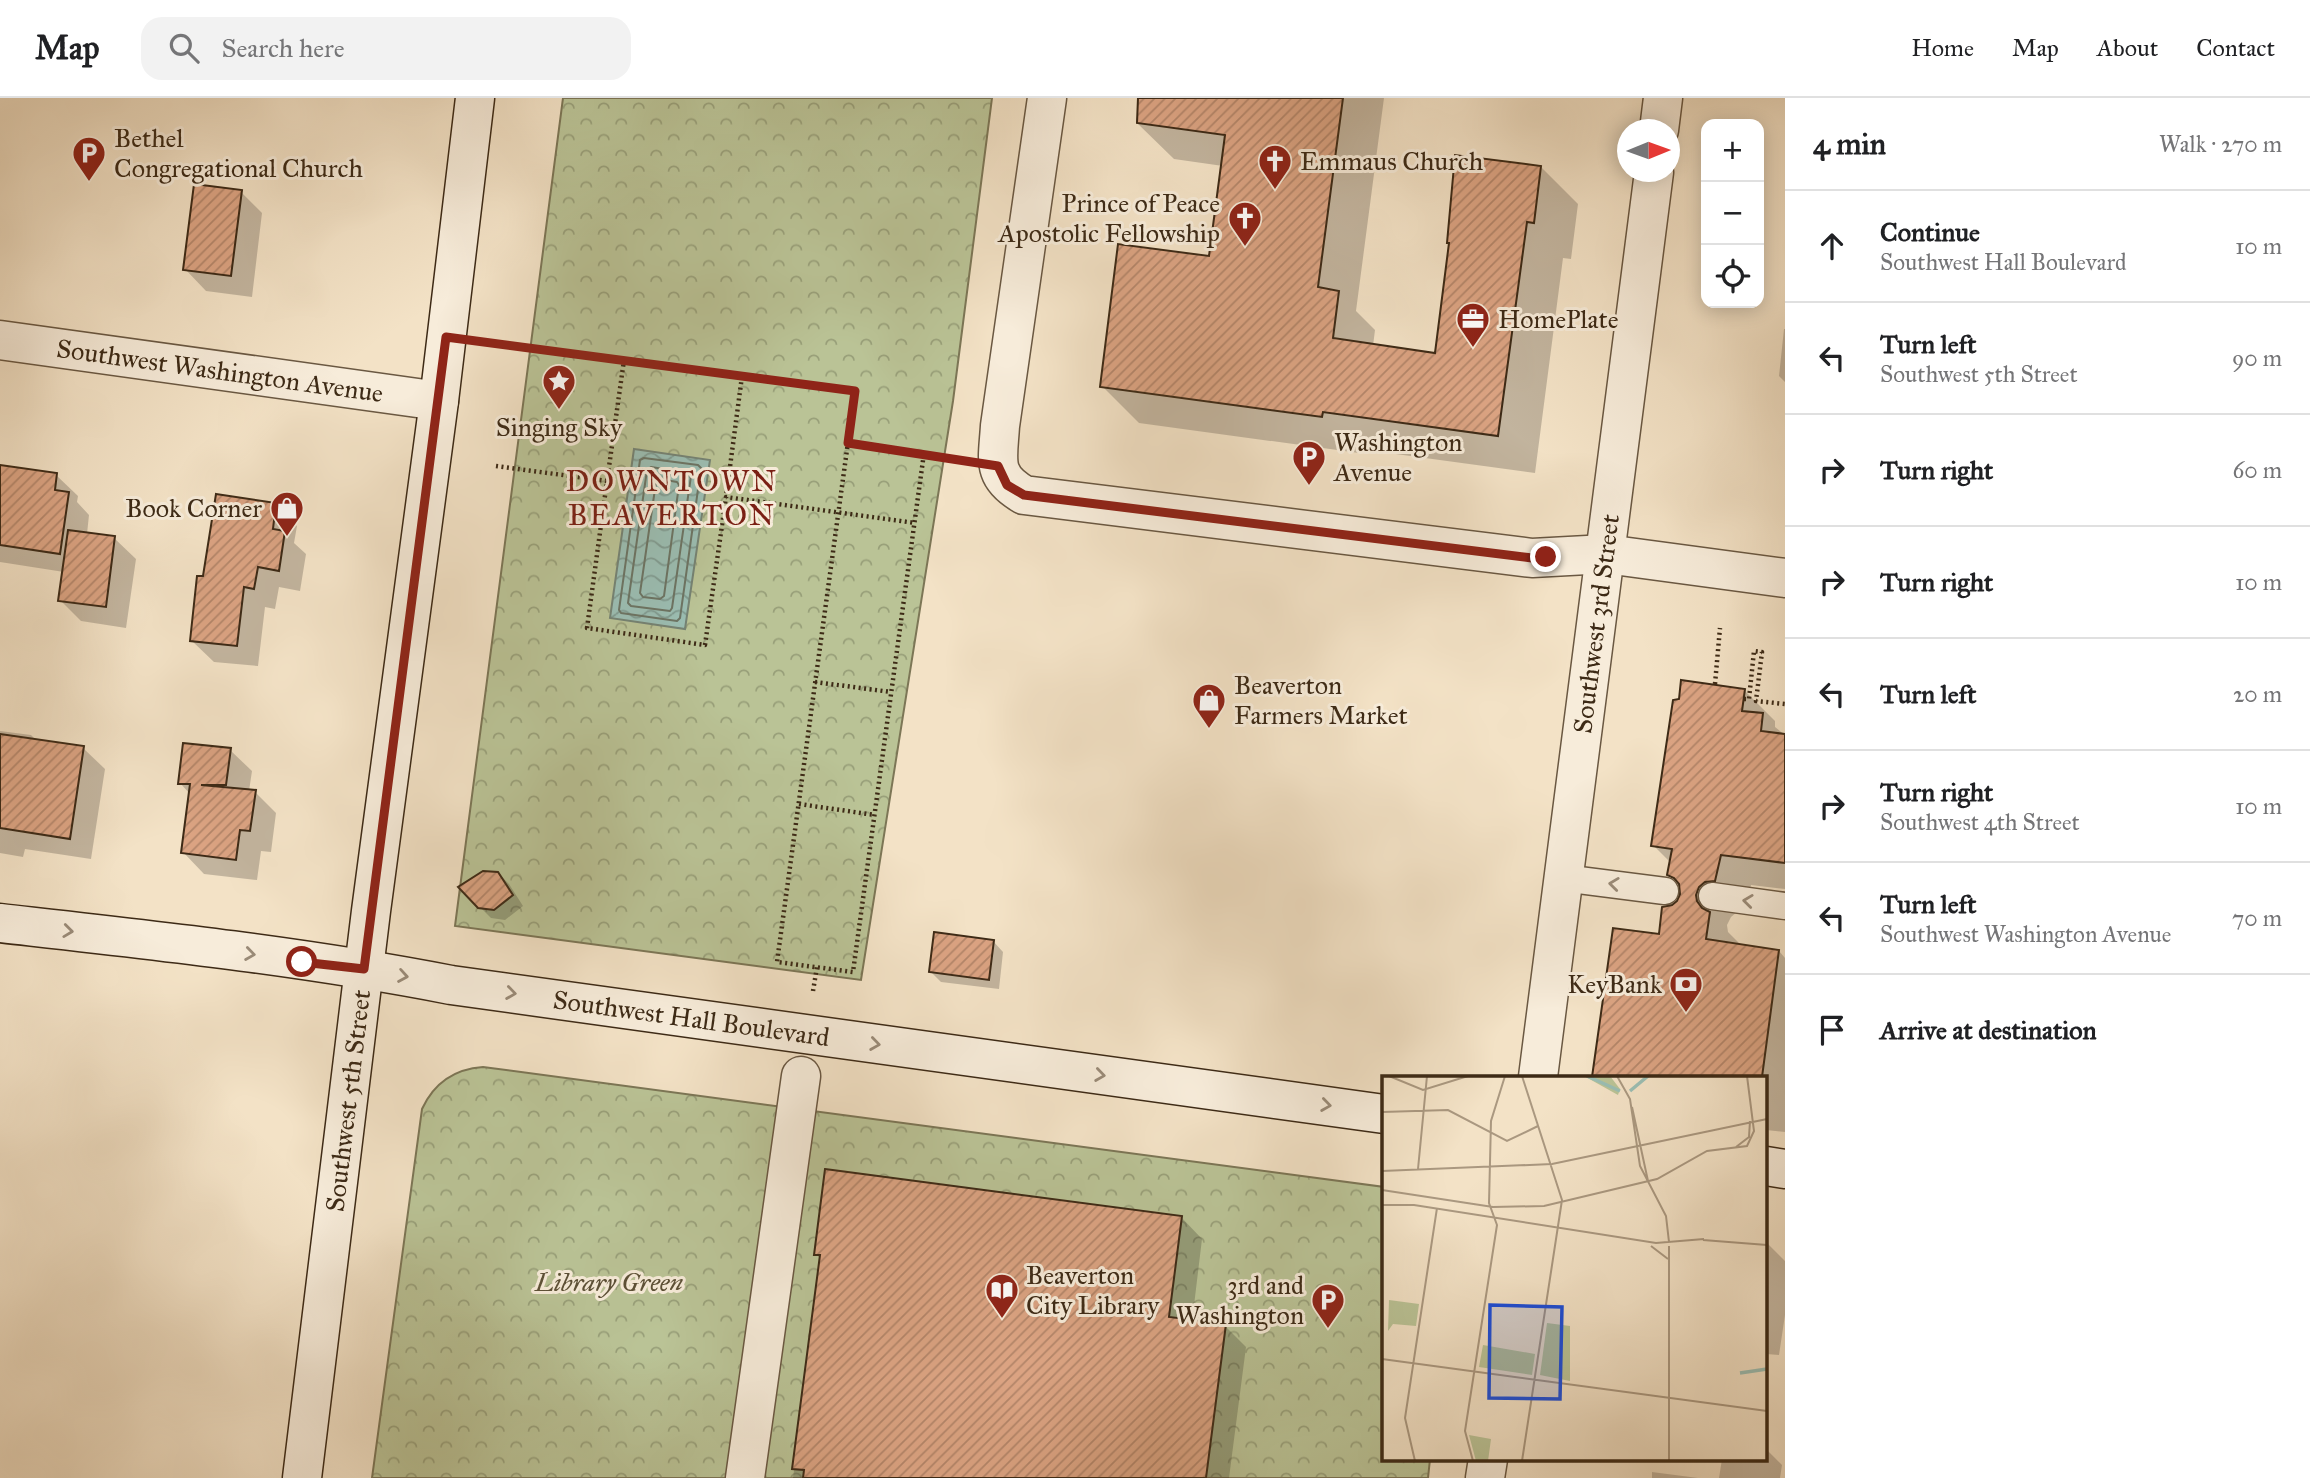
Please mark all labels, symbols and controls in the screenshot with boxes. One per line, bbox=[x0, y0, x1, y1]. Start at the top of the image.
search box bbox=[141, 17, 631, 80]
text: Map bbox=[35, 28, 99, 68]
icon: search bbox=[165, 29, 203, 67]
text: Search here bbox=[221, 32, 345, 64]
text: Home bbox=[1911, 33, 1974, 63]
text: Map bbox=[2012, 33, 2059, 63]
text: About bbox=[2097, 33, 2158, 63]
text: Contact bbox=[2196, 33, 2275, 63]
north arrow bbox=[1617, 119, 1680, 182]
map controls bbox=[1701, 119, 1764, 308]
button: + bbox=[1701, 119, 1764, 182]
place label: Bethel Congregational Church bbox=[114, 122, 363, 184]
text: 4 min bbox=[1813, 126, 1886, 162]
text: Walk · 270 m bbox=[2159, 130, 2282, 158]
parking icon: Bethel Congregational Church bbox=[70, 134, 108, 183]
church icon: Emmaus Church bbox=[1256, 142, 1294, 191]
place label: Emmaus Church bbox=[1300, 145, 1484, 177]
button: − bbox=[1701, 182, 1764, 245]
place label: Prince of Peace Apostolic Fellowship bbox=[997, 187, 1220, 249]
church icon: Prince of Peace Apostolic Fellowship bbox=[1226, 199, 1264, 248]
text: Continue bbox=[1880, 216, 1980, 248]
icon: ahead bbox=[1813, 227, 1851, 265]
text: 10 m bbox=[2235, 232, 2282, 260]
button: locate bbox=[1701, 245, 1764, 308]
text: Southwest Hall Boulevard bbox=[1880, 248, 2127, 276]
office icon: HomePlate bbox=[1454, 300, 1492, 349]
place label: HomePlate bbox=[1498, 303, 1619, 335]
text: Turn left bbox=[1880, 328, 1976, 360]
street label: Southwest Washington Avenue bbox=[54, 332, 385, 409]
icon: left bbox=[1813, 339, 1851, 377]
text: 90 m bbox=[2232, 344, 2282, 372]
text: Southwest 5th Street bbox=[1880, 360, 2078, 388]
place icon: Singing Sky bbox=[540, 362, 578, 411]
place label: Singing Sky bbox=[496, 411, 623, 443]
place label: Washington Avenue bbox=[1333, 426, 1462, 488]
parking icon: Washington Avenue bbox=[1290, 438, 1328, 487]
icon: right bbox=[1813, 451, 1851, 489]
text: Turn right bbox=[1880, 454, 1993, 486]
text: 60 m bbox=[2233, 456, 2282, 484]
district label: DOWNTOWN BEAVERTON bbox=[566, 463, 778, 533]
shop icon: Book Corner bbox=[268, 489, 306, 538]
place label: Book Corner bbox=[125, 492, 262, 524]
street label: Southwest 3rd Street bbox=[1566, 512, 1626, 735]
route end bbox=[1530, 541, 1561, 572]
icon: right bbox=[1813, 563, 1851, 601]
text: Turn right bbox=[1880, 566, 1993, 598]
text: 10 m bbox=[2235, 568, 2282, 596]
place label: Beaverton Farmers Market bbox=[1234, 669, 1408, 731]
icon: left bbox=[1813, 675, 1851, 713]
text: Turn left bbox=[1880, 678, 1976, 710]
text: 20 m bbox=[2233, 680, 2282, 708]
shop icon: Beaverton Farmers Market bbox=[1190, 681, 1228, 730]
text: Turn right bbox=[1880, 776, 1993, 808]
icon: right bbox=[1813, 787, 1851, 825]
text: 10 m bbox=[2235, 792, 2282, 820]
text: Southwest 4th Street bbox=[1880, 808, 2080, 836]
one-way arrow bbox=[1608, 877, 1620, 892]
text: Turn left bbox=[1880, 888, 1976, 920]
one-way arrow bbox=[1742, 894, 1754, 909]
icon: left bbox=[1813, 899, 1851, 937]
text: 70 m bbox=[2232, 904, 2282, 932]
text: Southwest Washington Avenue bbox=[1880, 920, 2171, 948]
one-way arrow bbox=[62, 923, 74, 938]
one-way arrow bbox=[244, 946, 256, 961]
route start bbox=[286, 946, 317, 977]
bank icon: KeyBank bbox=[1667, 965, 1705, 1014]
one-way arrow bbox=[397, 968, 409, 983]
place label: KeyBank bbox=[1567, 968, 1663, 1000]
street label: Southwest Hall Boulevard bbox=[551, 983, 832, 1053]
one-way arrow bbox=[505, 986, 517, 1001]
street label: Southwest 5th Street bbox=[319, 988, 377, 1214]
icon: arrive bbox=[1813, 1011, 1851, 1049]
text: Arrive at destination bbox=[1880, 1014, 2097, 1046]
one-way arrow bbox=[869, 1036, 881, 1051]
one-way arrow bbox=[1094, 1067, 1106, 1082]
inset map bbox=[1382, 1076, 1768, 1460]
one-way arrow bbox=[1320, 1098, 1331, 1113]
place label: Beaverton City Library bbox=[1026, 1259, 1160, 1321]
park label: Library Green bbox=[534, 1266, 683, 1298]
place label: 3rd and Washington bbox=[1176, 1269, 1304, 1331]
library icon: Beaverton City Library bbox=[983, 1271, 1021, 1320]
parking icon: 3rd and Washington bbox=[1309, 1281, 1347, 1330]

